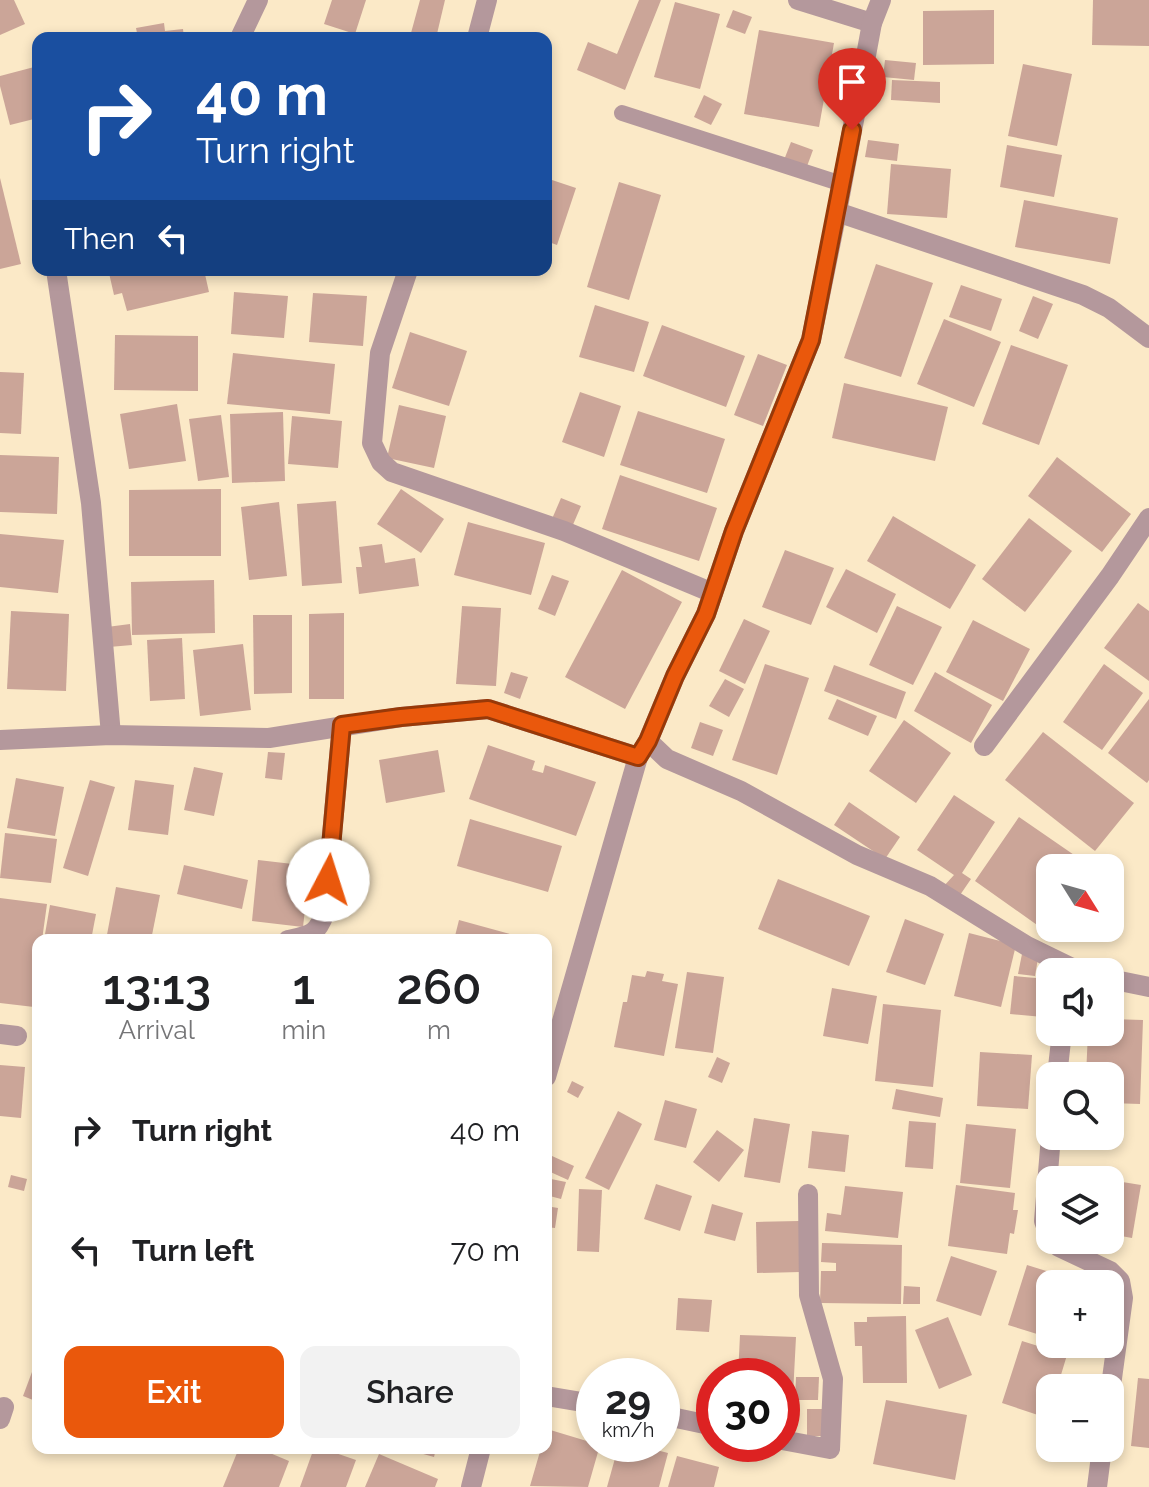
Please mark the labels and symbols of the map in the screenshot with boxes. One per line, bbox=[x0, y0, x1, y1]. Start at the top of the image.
pin bbox=[818, 48, 886, 130]
position arrow bbox=[286, 838, 370, 922]
north arrow bbox=[1036, 854, 1124, 942]
speed limit sign: 30 bbox=[696, 1358, 800, 1462]

